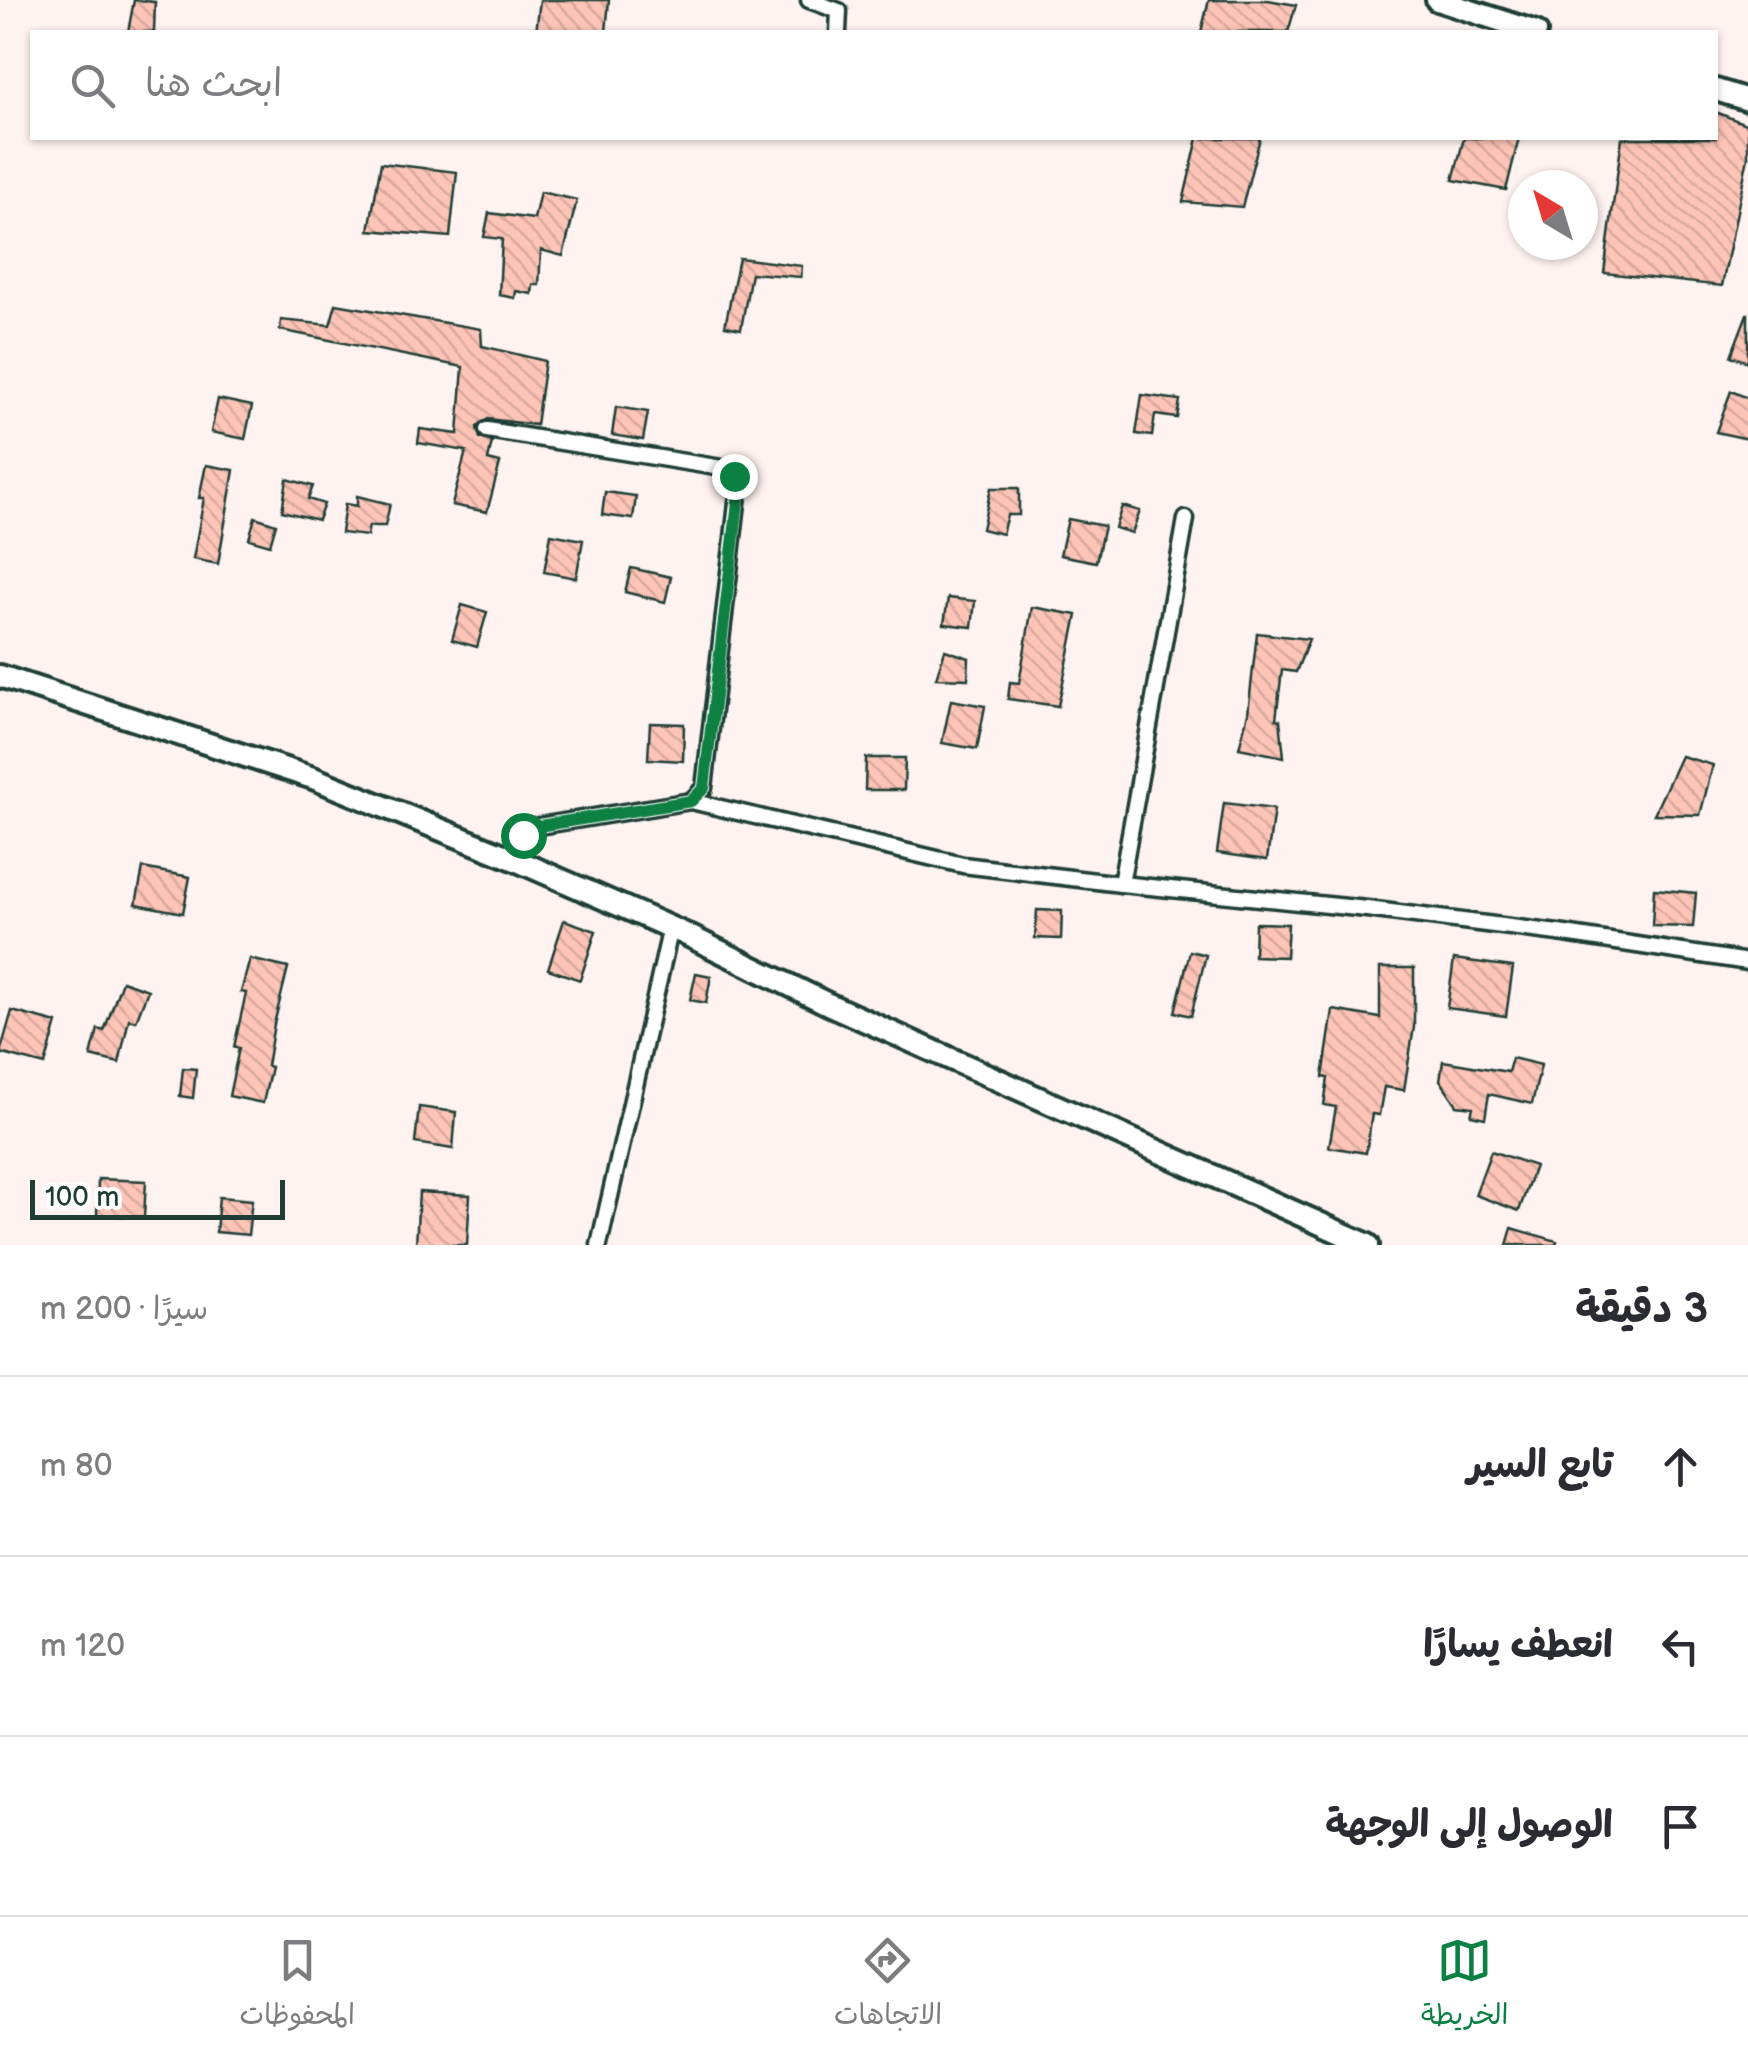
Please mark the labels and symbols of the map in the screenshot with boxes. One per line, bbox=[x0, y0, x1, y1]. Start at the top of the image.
north arrow bbox=[1508, 170, 1598, 260]
route end bbox=[712, 454, 758, 500]
route start bbox=[501, 813, 547, 859]
scale bar bbox=[30, 1175, 285, 1220]

